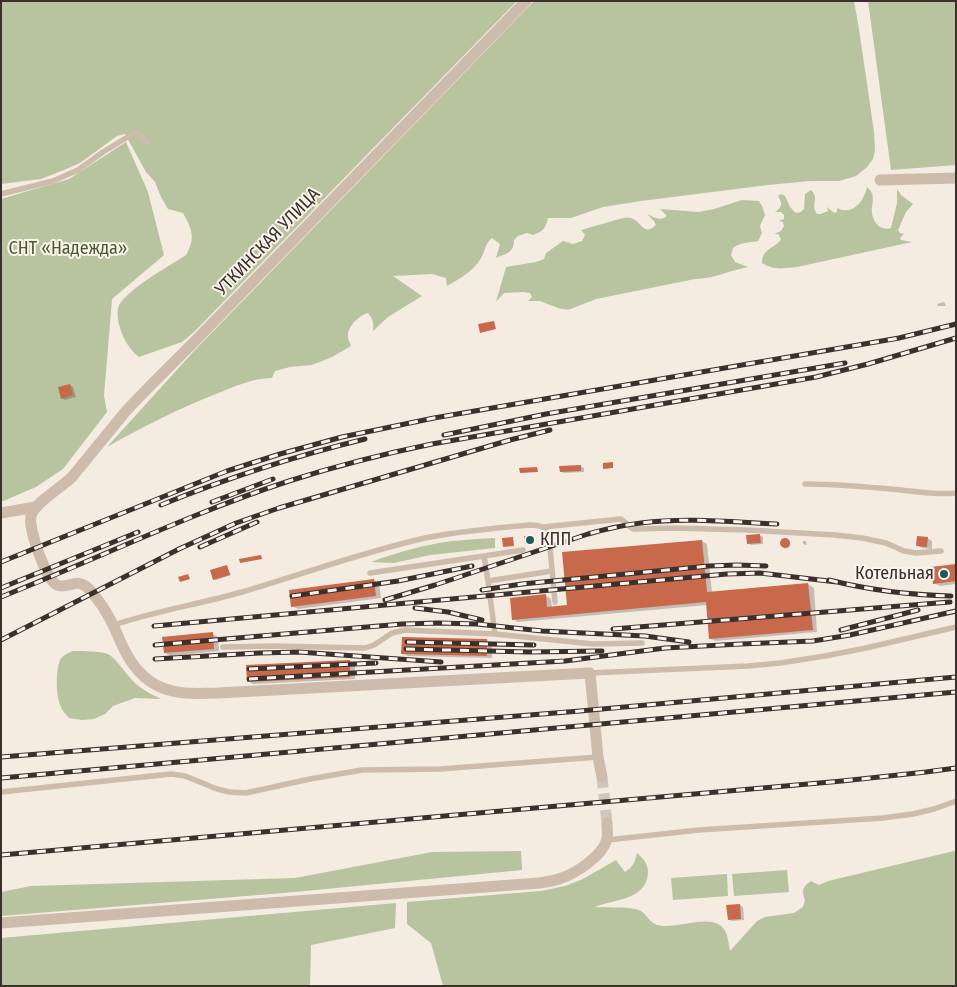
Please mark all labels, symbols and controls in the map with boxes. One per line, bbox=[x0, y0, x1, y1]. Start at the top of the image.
street label: УТКИНСКАЯ УЛИЦА bbox=[211, 184, 325, 300]
park label: СНТ «Надежда» bbox=[9, 238, 127, 260]
place label: КПП bbox=[540, 529, 571, 551]
marker: КПП bbox=[524, 534, 536, 546]
place label: Котельная bbox=[855, 563, 934, 585]
marker: Котельная bbox=[938, 568, 950, 580]

